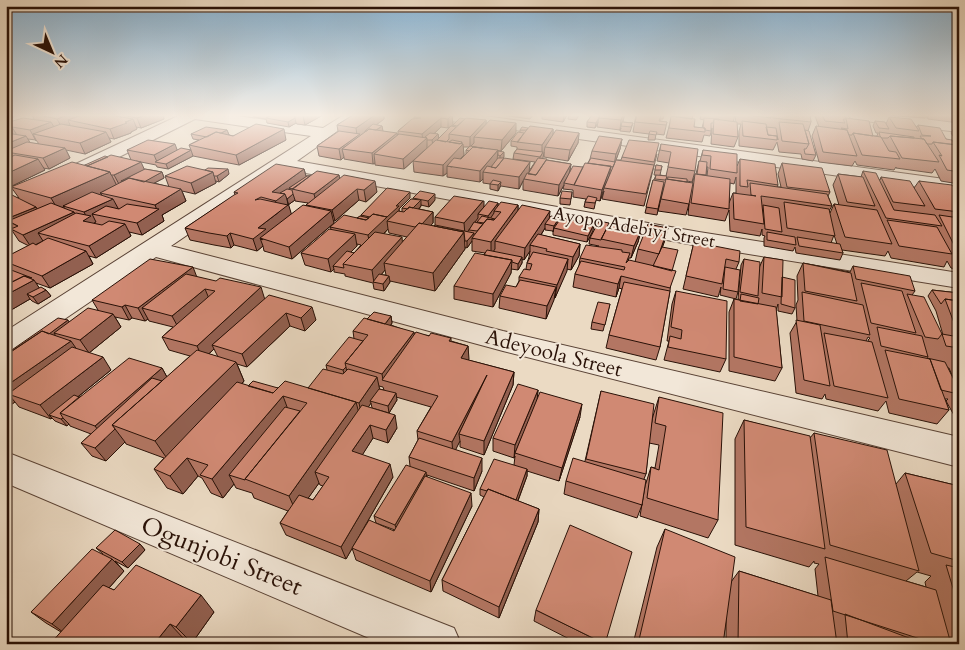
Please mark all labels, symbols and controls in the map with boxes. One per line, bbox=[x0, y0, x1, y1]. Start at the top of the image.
north arrow bbox=[28, 28, 78, 78]
text: N bbox=[50, 50, 72, 72]
street label: Ayopo Adebiyi Street bbox=[551, 201, 717, 254]
street label: Adeyoola Street bbox=[482, 322, 626, 385]
street label: Ogunjobi Street bbox=[136, 508, 308, 604]

